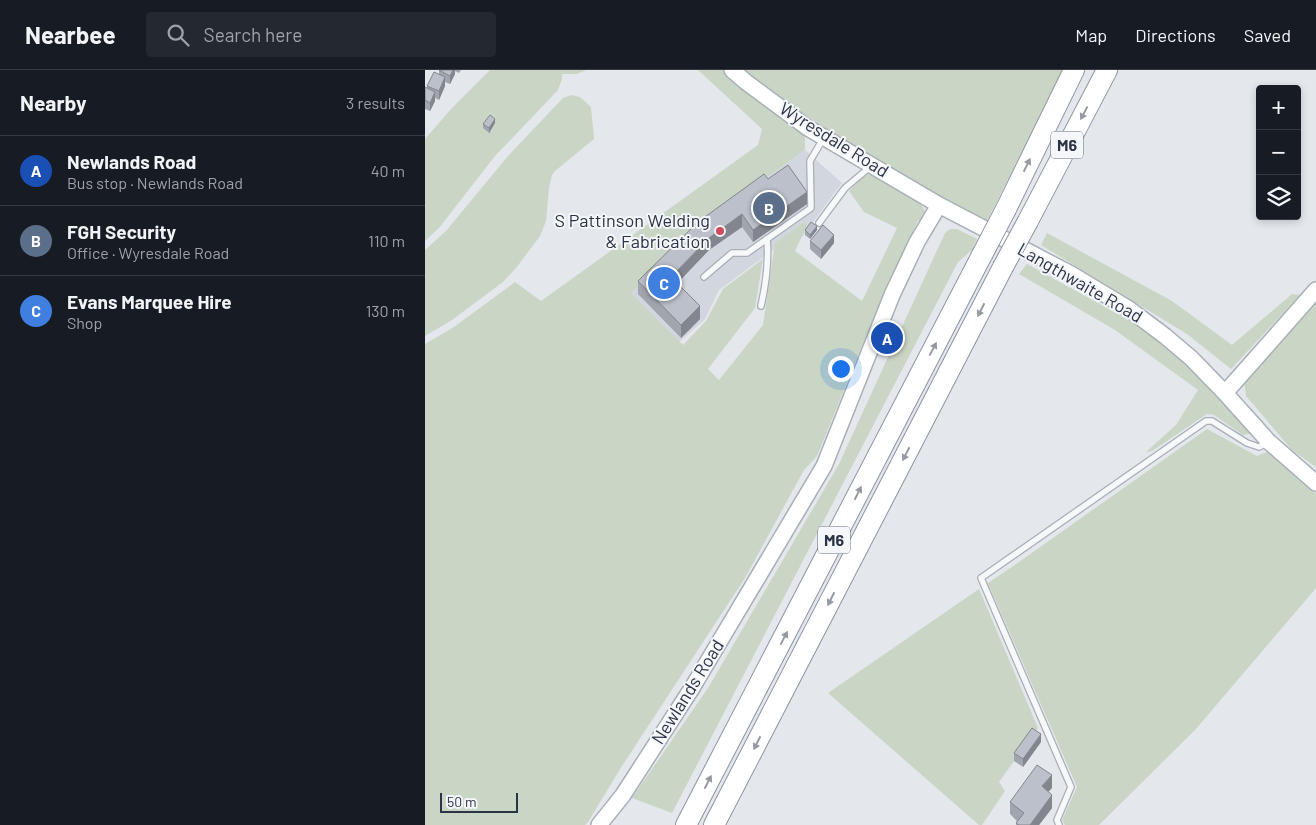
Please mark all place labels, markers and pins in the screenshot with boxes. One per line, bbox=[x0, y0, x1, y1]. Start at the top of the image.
pin: B bbox=[753, 189, 785, 227]
place label: S Pattinson Welding & Fabrication bbox=[555, 209, 710, 252]
marker: S Pattinson Welding & Fabrication bbox=[714, 225, 726, 237]
pin: C bbox=[648, 264, 680, 302]
pin: A bbox=[871, 319, 903, 357]

